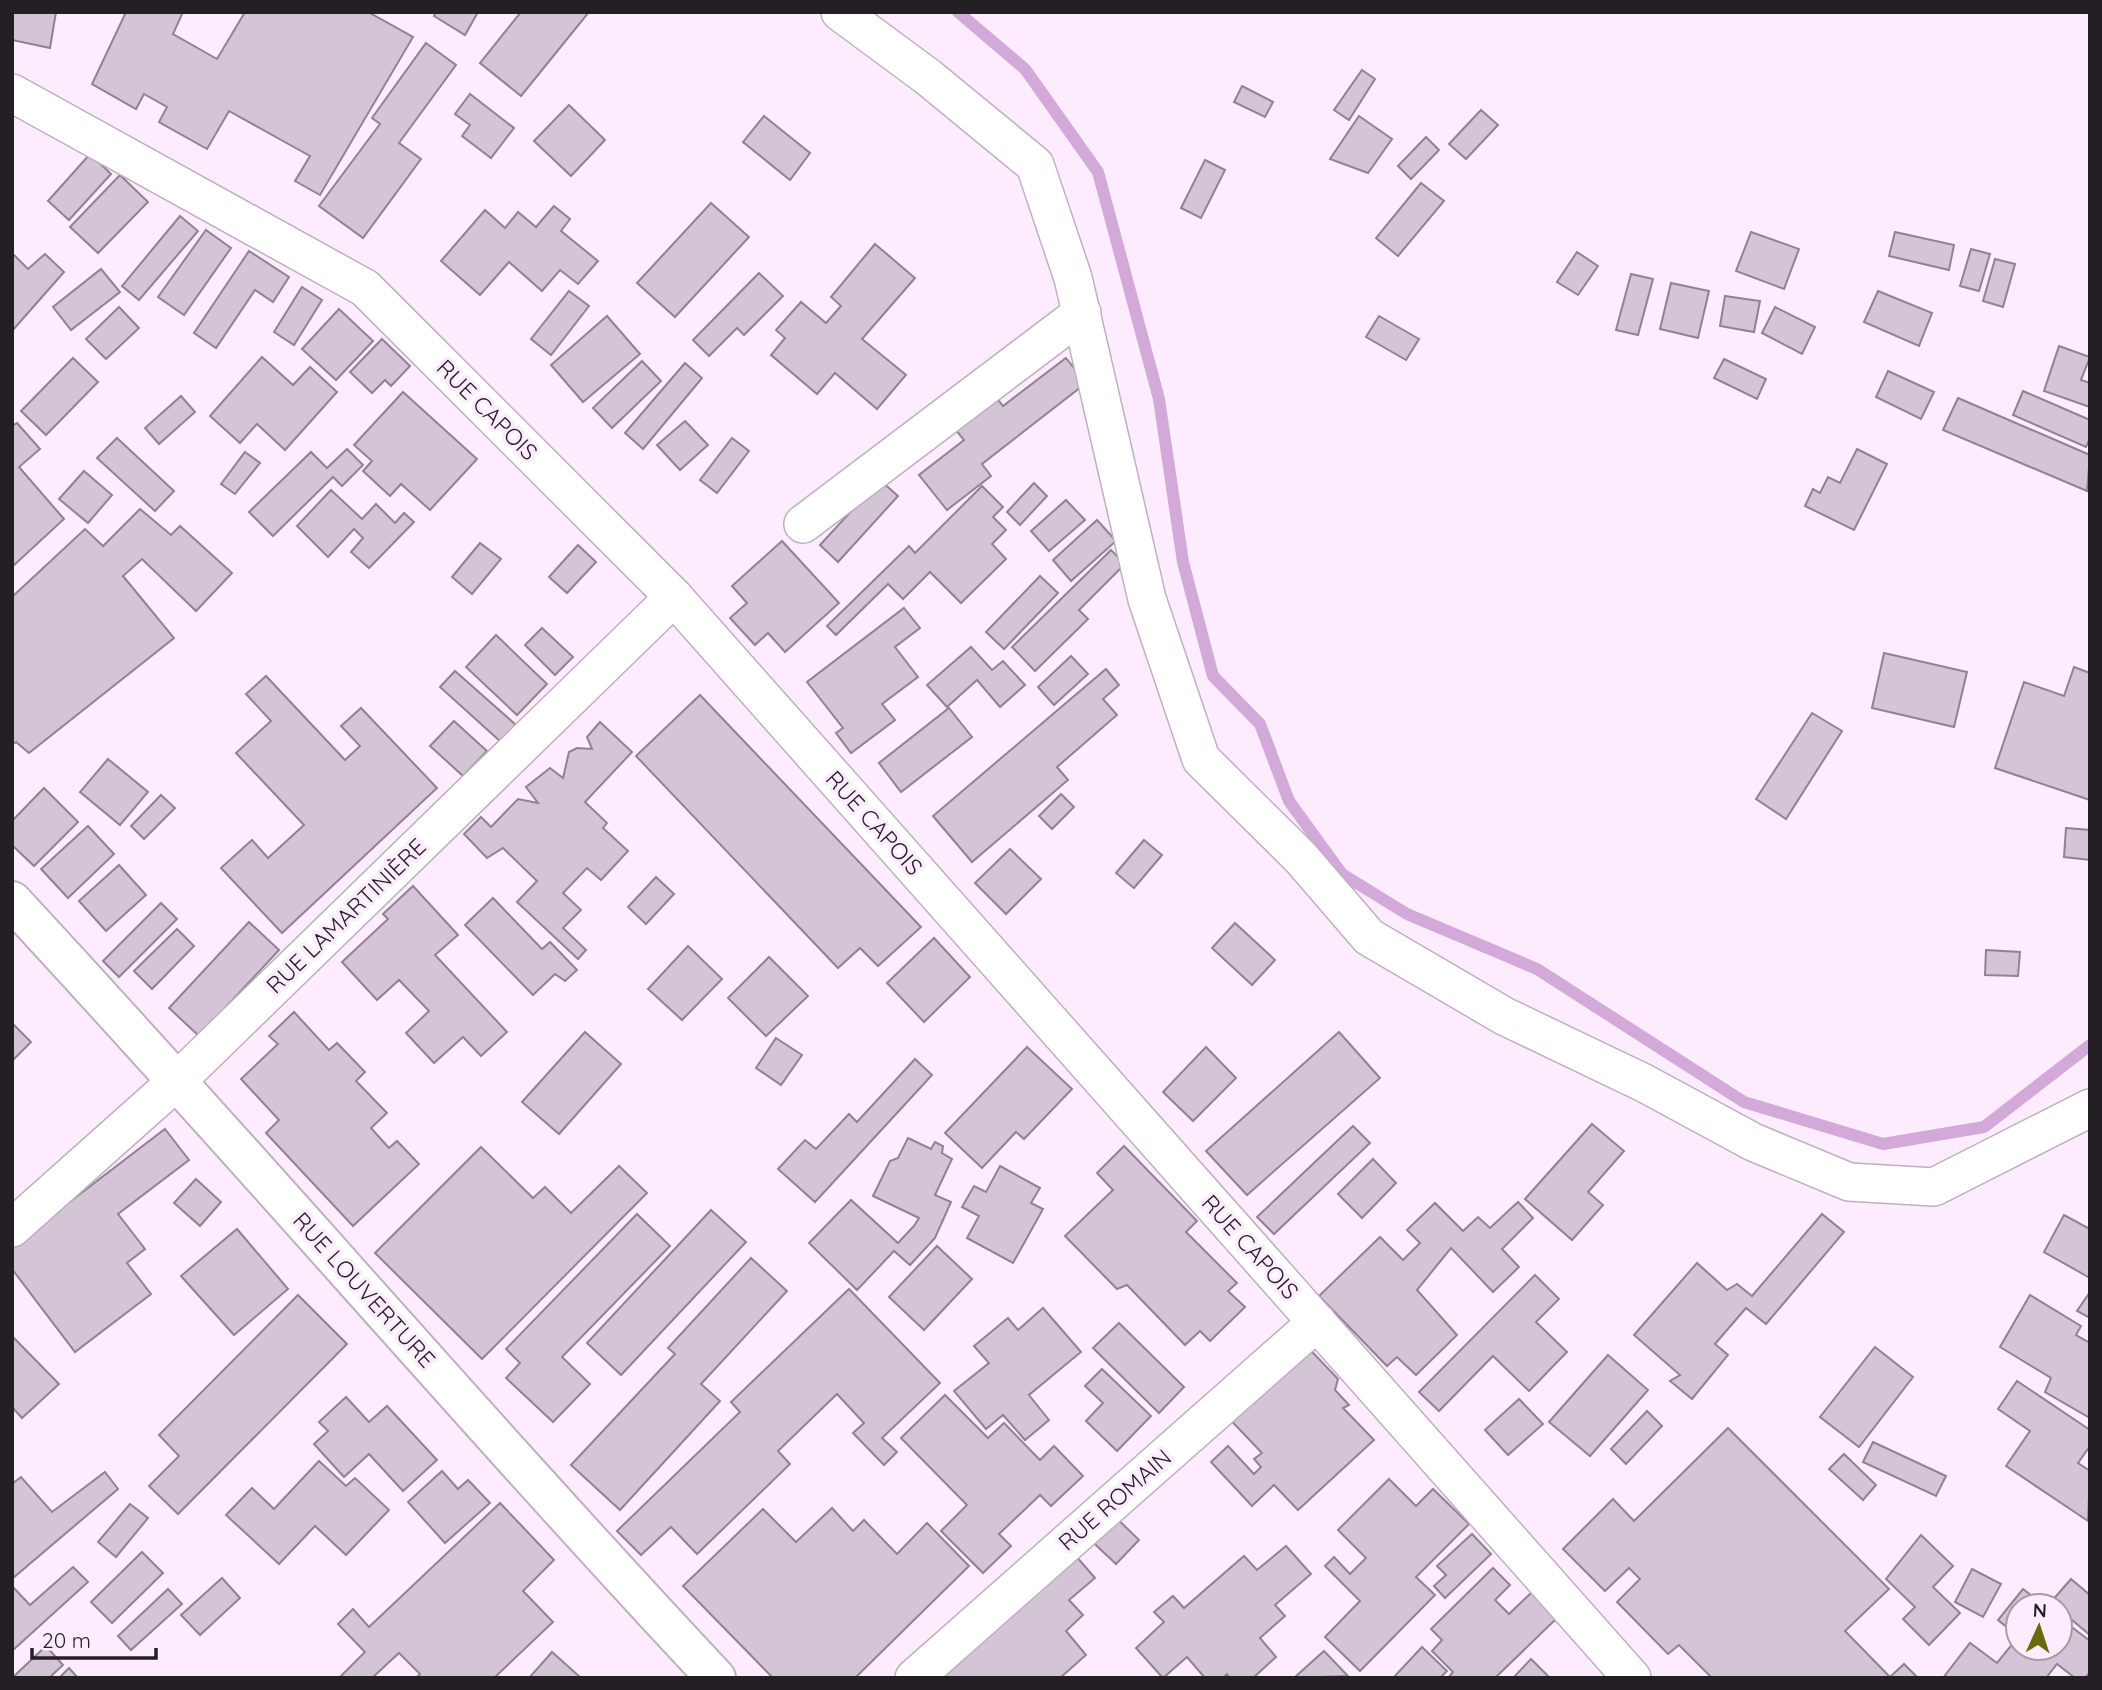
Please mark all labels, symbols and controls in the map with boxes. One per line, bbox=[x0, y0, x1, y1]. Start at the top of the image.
street label: RUE CAPOIS bbox=[431, 353, 544, 466]
street label: RUE CAPOIS bbox=[820, 764, 929, 881]
street label: RUE LAMARTINIÈRE bbox=[260, 832, 432, 999]
street label: RUE CAPOIS bbox=[1196, 1188, 1305, 1305]
street label: RUE LOUVERTURE bbox=[287, 1206, 442, 1373]
street label: RUE ROMAIN bbox=[1052, 1443, 1177, 1557]
north arrow bbox=[2004, 1592, 2074, 1662]
text: N bbox=[2032, 1598, 2047, 1622]
scale bar bbox=[32, 1616, 156, 1660]
text: 20 m bbox=[42, 1627, 91, 1653]

